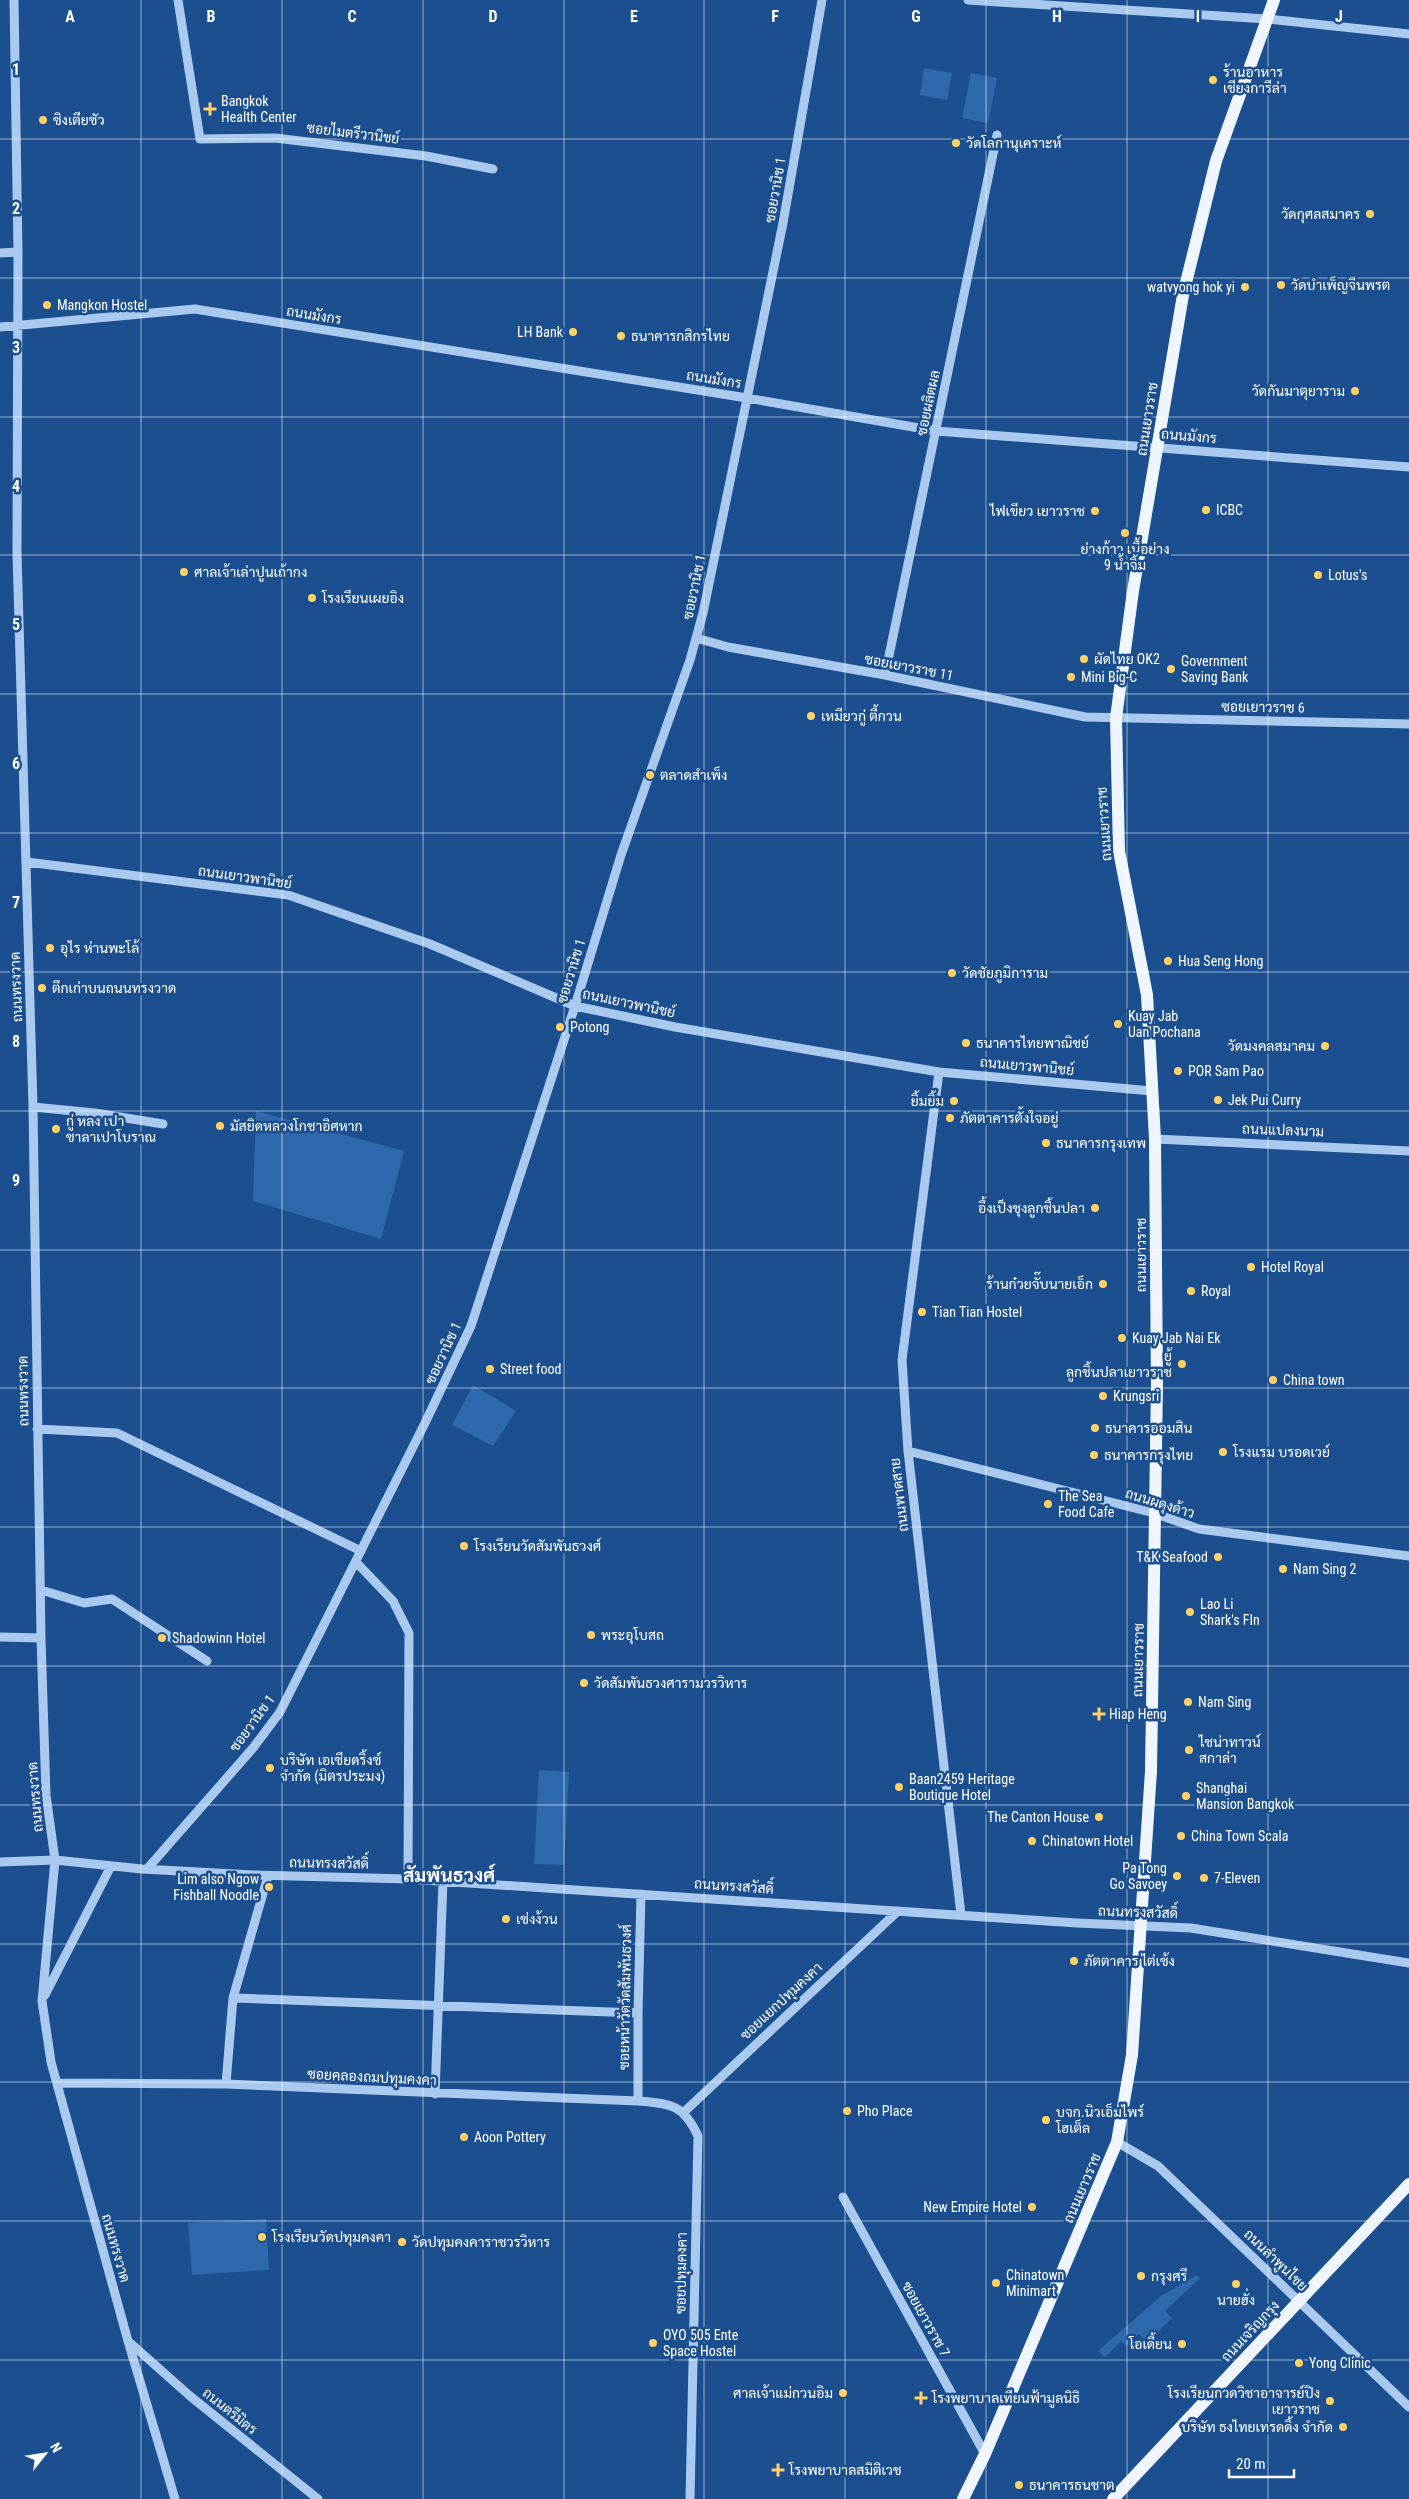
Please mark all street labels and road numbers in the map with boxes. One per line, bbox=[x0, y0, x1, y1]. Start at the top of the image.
street label: ซอยไมตรีวานิชย์ bbox=[306, 118, 401, 147]
street label: ซอยวานิช 1 bbox=[761, 156, 789, 224]
street label: ถนนมังกร bbox=[285, 303, 343, 327]
street label: ถนนมังกร bbox=[685, 367, 743, 391]
street label: ซอยผลิตผล bbox=[913, 369, 943, 437]
street label: ถนนเยาวราช bbox=[1133, 381, 1161, 457]
street label: ถนนมังกร bbox=[1161, 426, 1218, 446]
street label: ซอยวานิช 1 bbox=[679, 553, 709, 621]
street label: ซอยเยาวราช 11 bbox=[863, 651, 955, 683]
street label: ซอยเยาวราช 6 bbox=[1221, 698, 1305, 716]
street label: ถนนเยาวราช bbox=[1093, 786, 1115, 862]
street label: ถนนเยาวพานิชย์ bbox=[197, 862, 293, 892]
street label: ซอยวานิช 1 bbox=[554, 937, 588, 1005]
street label: ถนนทรงวาด bbox=[7, 951, 25, 1023]
street label: ถนนเยาวพานิชย์ bbox=[581, 984, 677, 1021]
street label: ถนนเยาวพานิชย์ bbox=[979, 1053, 1075, 1078]
street label: ถนนแปลงนาม bbox=[1242, 1121, 1324, 1139]
street label: ถนนเยาวราช bbox=[1133, 1218, 1149, 1292]
street label: ซอยวานิช 1 bbox=[422, 1320, 464, 1386]
street label: ถนนทรงวาด bbox=[14, 1356, 32, 1426]
street label: ถนนพาดสาย bbox=[887, 1457, 911, 1533]
street label: ถนนผดุงด้าว bbox=[1123, 1484, 1197, 1523]
street label: ถนนเยาวราช bbox=[1129, 1623, 1147, 1697]
street label: ซอยวานิช 1 bbox=[226, 1691, 278, 1755]
street label: ถนนทรงวาด bbox=[24, 1761, 46, 1833]
street label: ถนนทรงสวัสดิ์ bbox=[289, 1850, 369, 1872]
street label: ถนนทรงสวัสดิ์ bbox=[694, 1871, 775, 1897]
street label: ถนนทรงสวัสดิ์ bbox=[1098, 1898, 1178, 1921]
street label: ซอยหน้าวัดวัดสัมพันธวงศ์ bbox=[615, 1924, 634, 2070]
street label: ซอยแยกปทุมคงคา bbox=[737, 1959, 827, 2044]
street label: ซอยคลองถมปทุมคงคา bbox=[307, 2066, 437, 2090]
street label: ถนนเยาวราช bbox=[1060, 2151, 1104, 2225]
street label: ถนนทรงวาด bbox=[99, 2212, 133, 2284]
street label: ถนนลำพูนไชย bbox=[1240, 2226, 1311, 2296]
street label: ซอยปทุมคงคา bbox=[672, 2232, 692, 2314]
street label: ซอยเยาวราช 7 bbox=[899, 2279, 953, 2359]
street label: ถนนเจริญกรุง bbox=[1218, 2297, 1284, 2366]
street label: ถนนตรีมิตร bbox=[200, 2384, 261, 2438]

